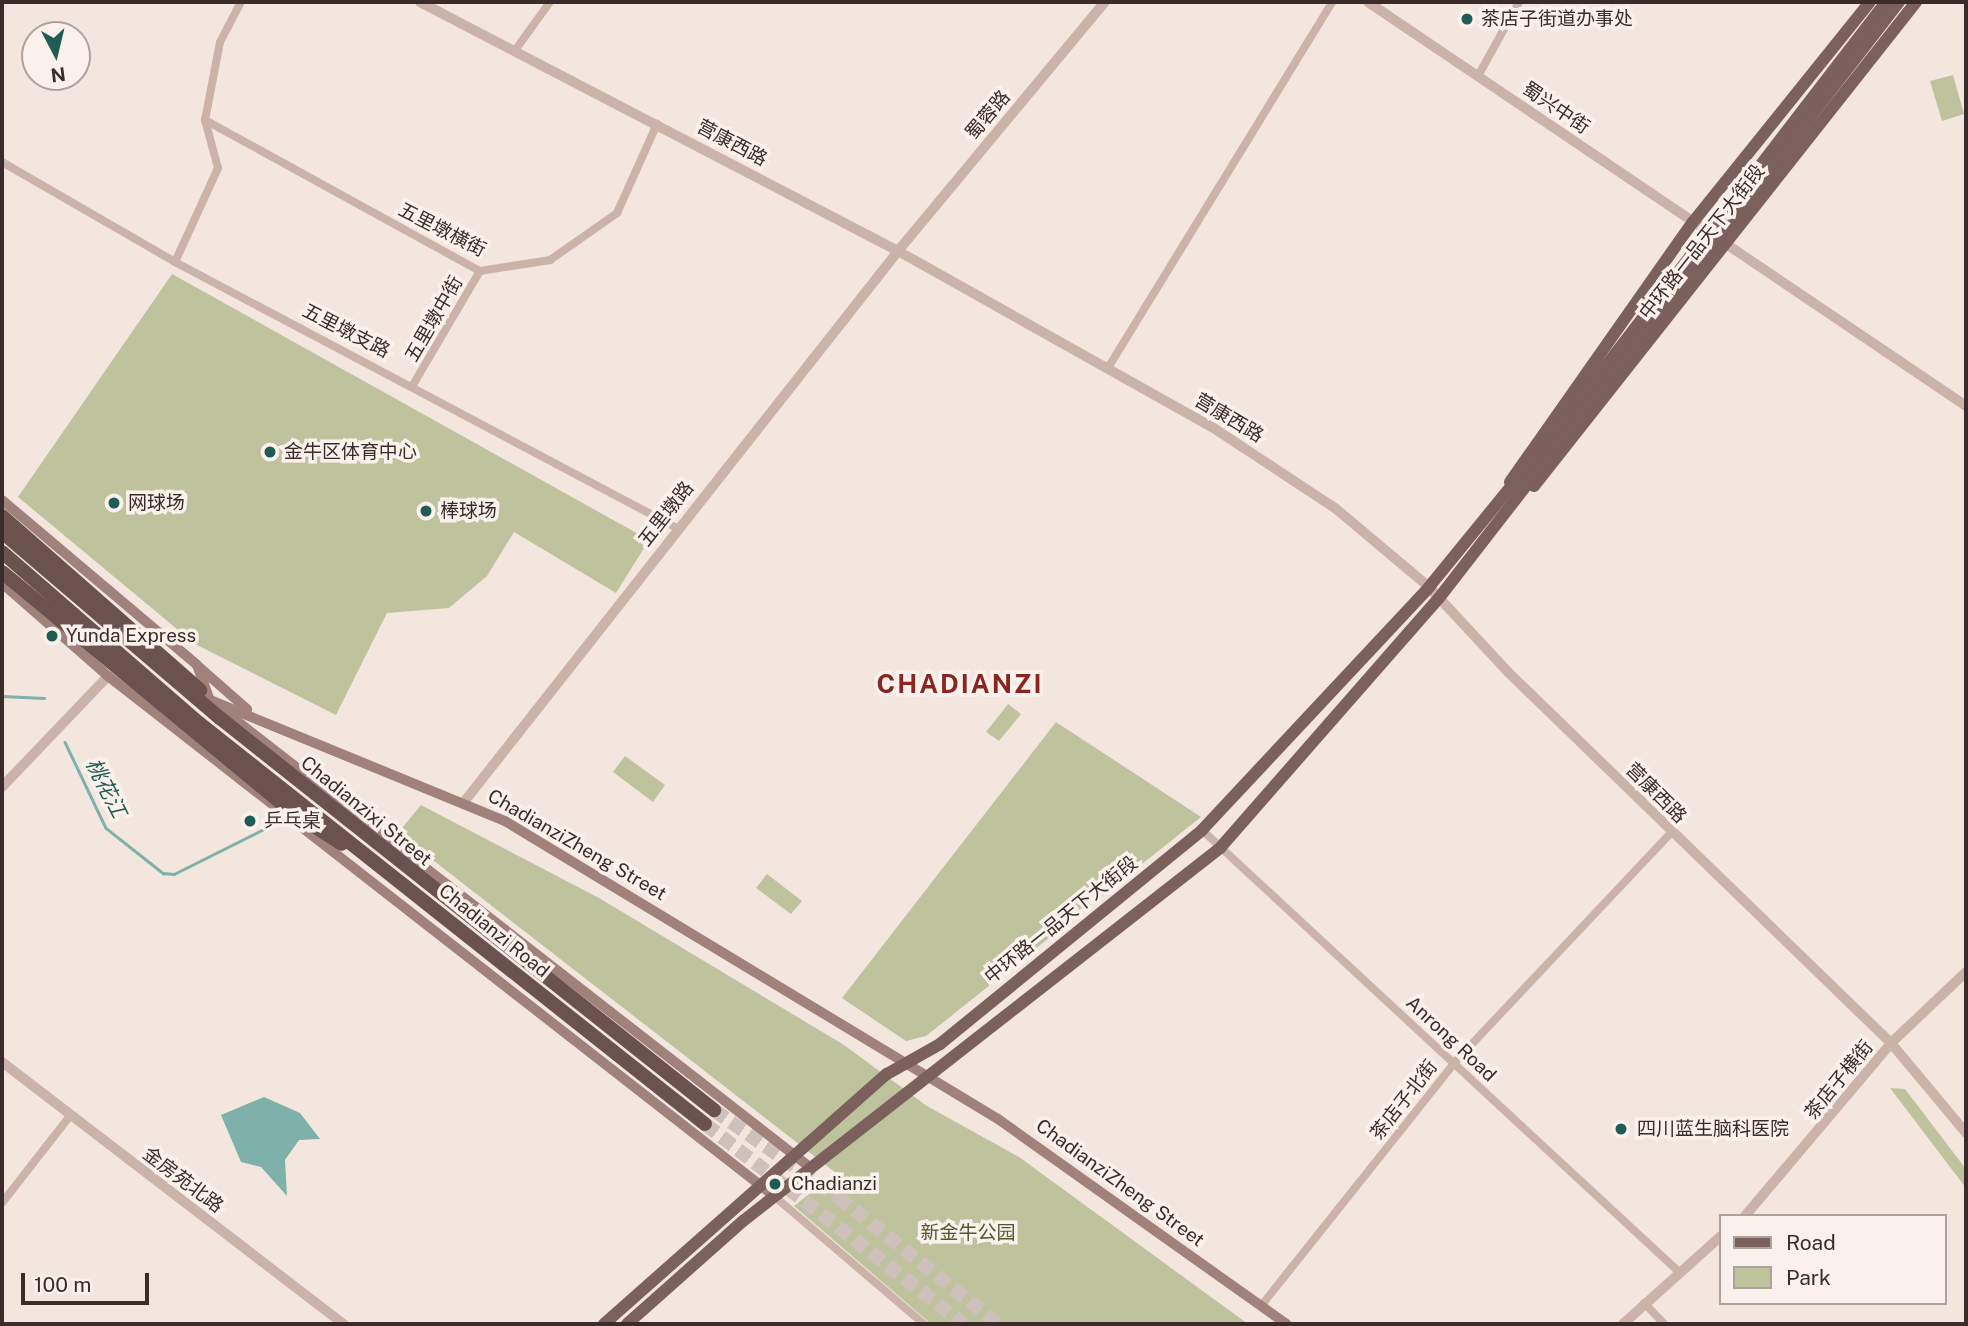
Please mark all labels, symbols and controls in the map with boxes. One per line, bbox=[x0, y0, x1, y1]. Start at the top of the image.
place label: 茶店子街道办事处 bbox=[1481, 8, 1633, 30]
marker: 茶店子街道办事处 bbox=[1459, 11, 1475, 27]
north arrow bbox=[21, 21, 91, 91]
text: N bbox=[50, 63, 67, 87]
street label: 蜀兴中街 bbox=[1518, 77, 1594, 139]
street label: 蜀蓉路 bbox=[961, 86, 1015, 144]
street label: 营康西路 bbox=[693, 115, 771, 171]
street label: 中环路一品天下大街段 bbox=[1635, 160, 1769, 324]
street label: 五里墩横街 bbox=[395, 198, 489, 262]
street label: 五里墩中街 bbox=[400, 272, 468, 366]
street label: 五里墩支路 bbox=[299, 299, 393, 363]
street label: 营康西路 bbox=[1191, 389, 1267, 447]
place label: 金牛区体育中心 bbox=[284, 441, 417, 463]
marker: 金牛区体育中心 bbox=[262, 444, 278, 460]
street label: 五里墩路 bbox=[634, 477, 698, 551]
place label: 网球场 bbox=[128, 492, 185, 514]
marker: 网球场 bbox=[106, 495, 122, 511]
place label: 棒球场 bbox=[440, 500, 497, 522]
marker: 棒球场 bbox=[418, 503, 434, 519]
place label: Yunda Express bbox=[66, 625, 196, 647]
marker: Yunda Express bbox=[44, 628, 60, 644]
district label: CHADIANZI bbox=[878, 668, 1042, 700]
street label: Chadianzixi Street bbox=[296, 751, 436, 871]
water label: 桃花江 bbox=[80, 754, 132, 822]
street label: 营康西路 bbox=[1621, 758, 1691, 828]
street label: ChadianziZheng Street bbox=[484, 785, 670, 905]
place label: 乒乓桌 bbox=[264, 810, 321, 832]
marker: 乒乓桌 bbox=[242, 813, 258, 829]
street label: 中环路一品天下大街段 bbox=[980, 851, 1142, 989]
street label: Chadianzi Road bbox=[434, 879, 554, 983]
street label: Anrong Road bbox=[1401, 991, 1501, 1087]
street label: 茶店子横街 bbox=[1800, 1036, 1878, 1124]
street label: 茶店子北街 bbox=[1366, 1056, 1442, 1144]
street label: ChadianziZheng Street bbox=[1031, 1114, 1209, 1252]
place label: 四川蓝生脑科医院 bbox=[1637, 1118, 1789, 1140]
marker: 四川蓝生脑科医院 bbox=[1611, 1119, 1631, 1139]
street label: 金房苑北路 bbox=[138, 1142, 228, 1218]
place label: Chadianzi bbox=[791, 1173, 877, 1195]
marker: Chadianzi bbox=[765, 1174, 785, 1194]
legend bbox=[1720, 1214, 1947, 1305]
park label: 新金牛公园 bbox=[921, 1222, 1015, 1244]
text: Road bbox=[1786, 1230, 1836, 1255]
scale bar bbox=[24, 1260, 152, 1304]
text: Park bbox=[1786, 1265, 1831, 1290]
text: 100 m bbox=[34, 1272, 91, 1297]

